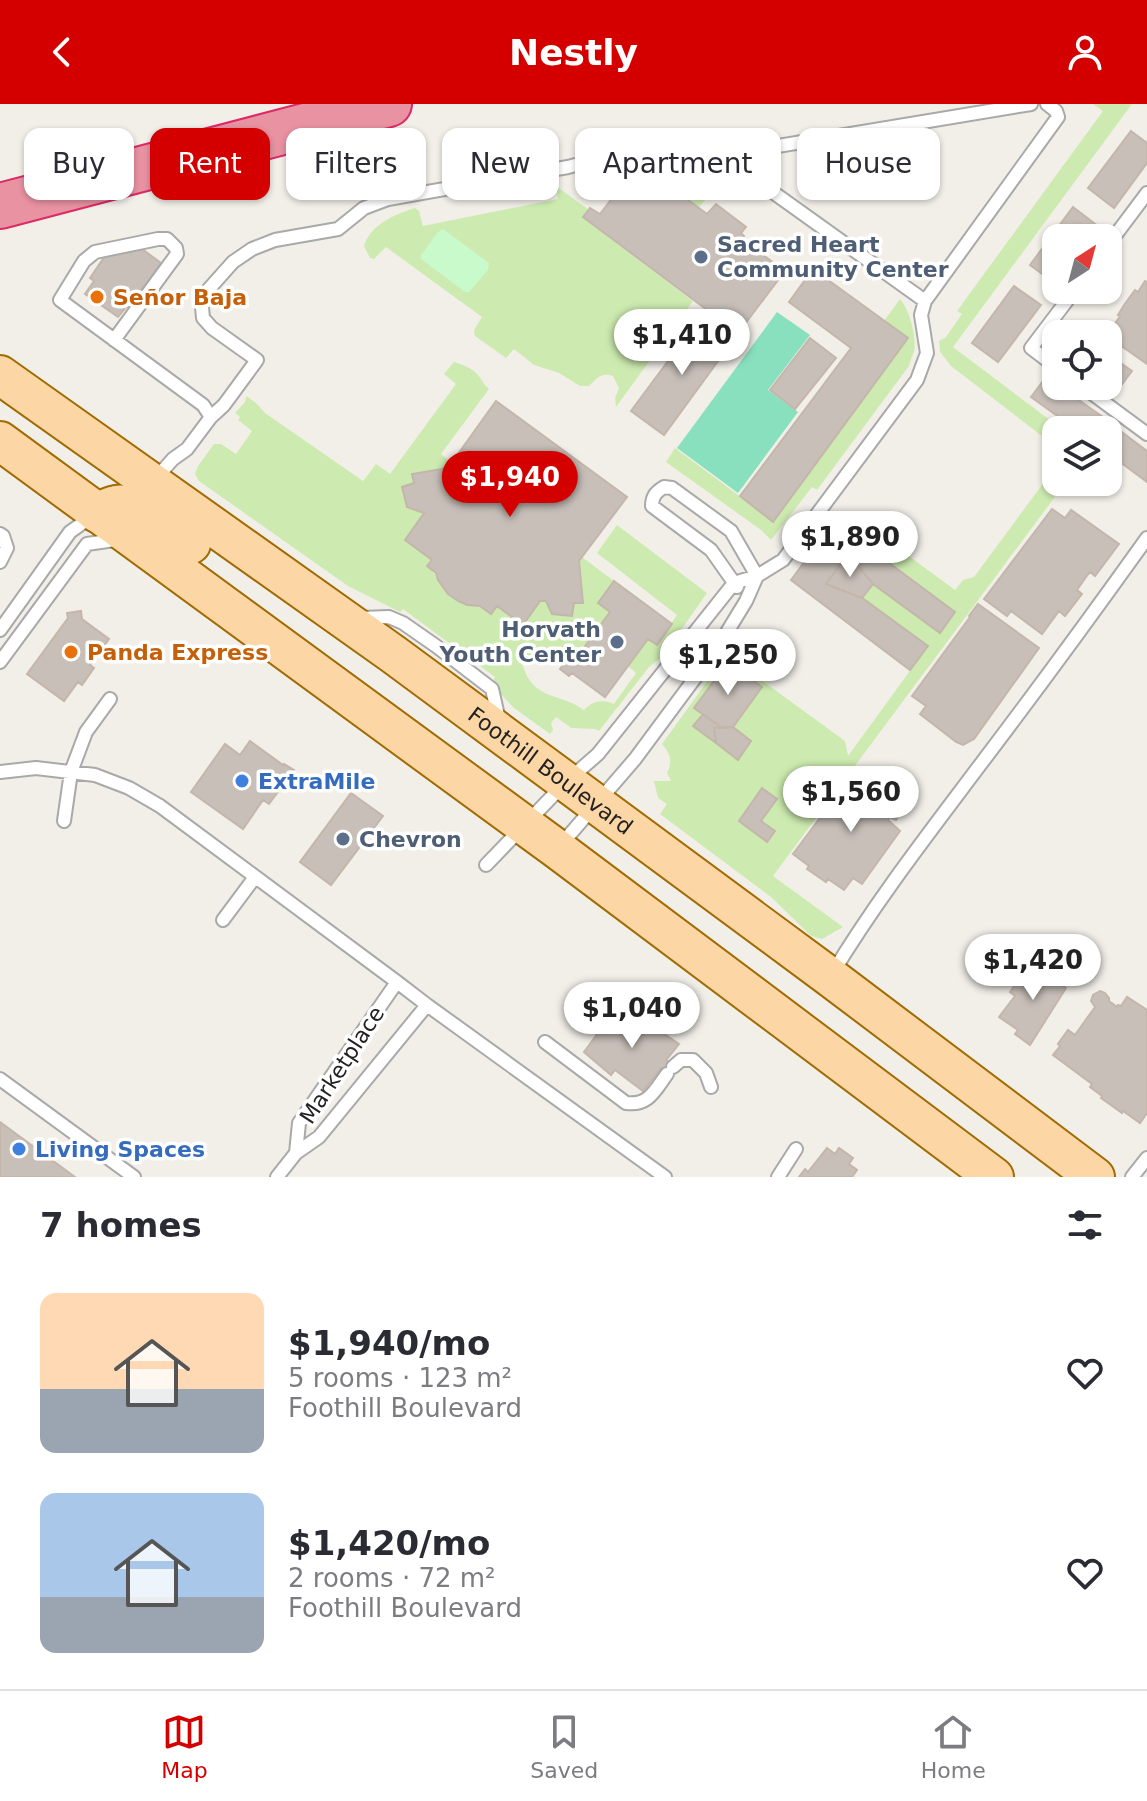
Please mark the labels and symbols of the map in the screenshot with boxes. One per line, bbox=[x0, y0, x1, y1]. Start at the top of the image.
north arrow bbox=[1042, 224, 1122, 304]
place label: Sacred Heart Community Center bbox=[717, 232, 949, 282]
marker: Sacred Heart Community Center bbox=[692, 248, 710, 266]
place label: Señor Baja bbox=[113, 285, 247, 310]
marker: Señor Baja bbox=[88, 288, 106, 306]
pin: $1,410 bbox=[617, 309, 747, 377]
pin: $1,940 bbox=[445, 451, 575, 519]
pin: $1,890 bbox=[785, 511, 915, 579]
place label: Horvath Youth Center bbox=[438, 617, 601, 667]
pin: $1,250 bbox=[663, 629, 793, 697]
marker: Horvath Youth Center bbox=[608, 633, 626, 651]
place label: Panda Express bbox=[87, 640, 268, 665]
marker: Panda Express bbox=[62, 643, 80, 661]
street label: Foothill Boulevard bbox=[464, 702, 638, 839]
pin: $1,560 bbox=[786, 766, 916, 834]
place label: ExtraMile bbox=[258, 769, 375, 794]
marker: ExtraMile bbox=[233, 772, 251, 790]
place label: Chevron bbox=[359, 827, 462, 852]
marker: Chevron bbox=[334, 830, 352, 848]
pin: $1,420 bbox=[968, 934, 1098, 1002]
pin: $1,040 bbox=[567, 982, 697, 1050]
street label: Marketplace bbox=[295, 1002, 389, 1128]
place label: Living Spaces bbox=[35, 1137, 205, 1162]
marker: Living Spaces bbox=[10, 1140, 28, 1158]

